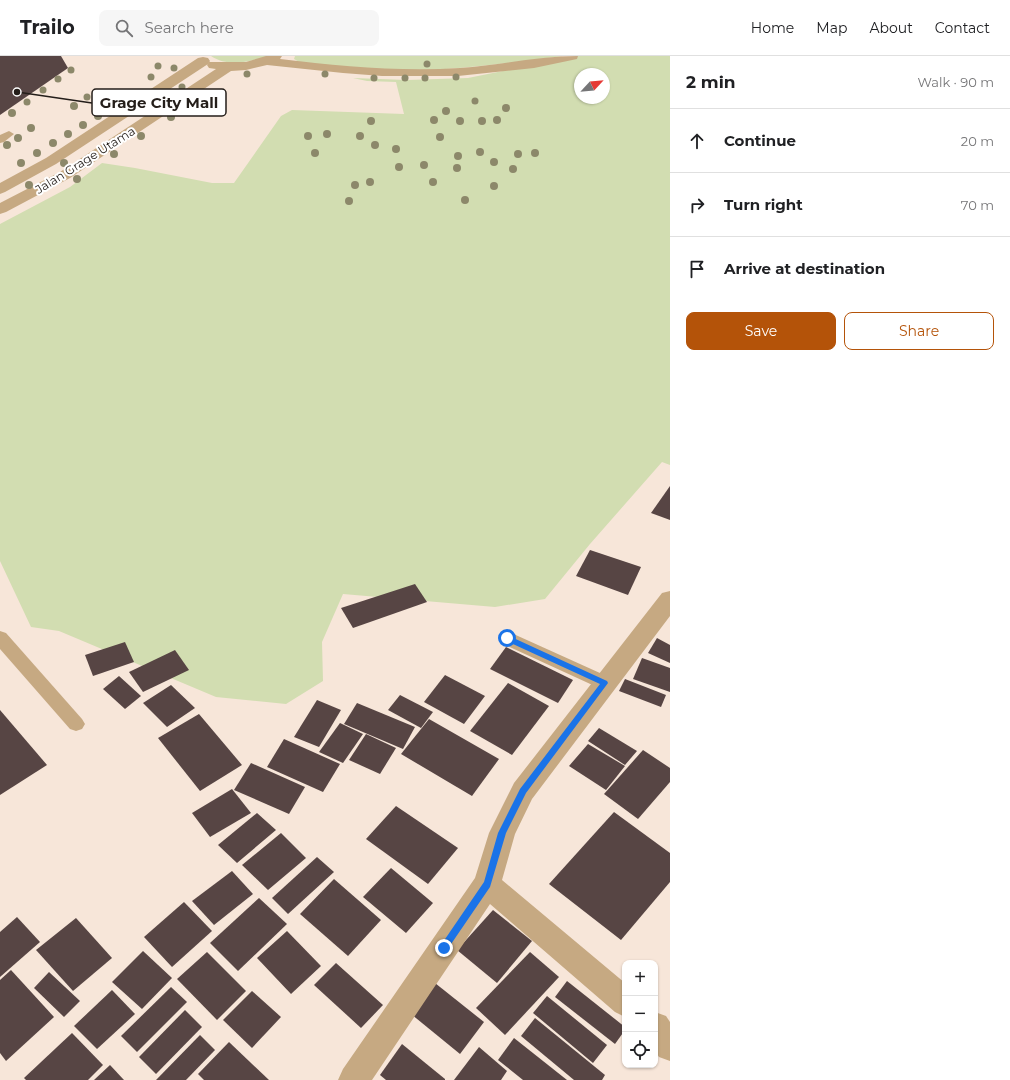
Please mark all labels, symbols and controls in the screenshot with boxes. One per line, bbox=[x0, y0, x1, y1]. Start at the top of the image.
search box bbox=[99, 10, 379, 46]
text: Trailo bbox=[20, 16, 75, 39]
icon: search bbox=[113, 17, 135, 39]
text: Search here bbox=[145, 18, 234, 37]
text: Home bbox=[751, 19, 794, 37]
text: Map bbox=[816, 19, 847, 37]
text: About bbox=[869, 19, 913, 37]
text: Contact bbox=[935, 19, 990, 37]
north arrow bbox=[574, 68, 610, 104]
text: 2 min bbox=[686, 72, 736, 92]
text: Walk · 90 m bbox=[918, 74, 994, 90]
callout: Grage City Mall bbox=[92, 89, 226, 116]
text: Grage City Mall bbox=[100, 93, 218, 112]
street label: Jalan Grage Utama bbox=[31, 123, 138, 197]
icon: ahead bbox=[686, 130, 708, 152]
text: Continue bbox=[724, 131, 796, 150]
text: 20 m bbox=[961, 133, 994, 149]
icon: right bbox=[686, 194, 708, 216]
text: Turn right bbox=[724, 195, 803, 214]
text: 70 m bbox=[961, 197, 994, 213]
icon: arrive bbox=[686, 258, 708, 280]
text: Arrive at destination bbox=[724, 259, 885, 278]
button: Save bbox=[686, 312, 836, 350]
button: Share bbox=[844, 312, 994, 350]
route start bbox=[498, 629, 516, 647]
route end bbox=[435, 939, 453, 957]
map controls bbox=[622, 960, 658, 1068]
button: + bbox=[622, 960, 658, 996]
button: − bbox=[622, 996, 658, 1032]
button: locate bbox=[622, 1032, 658, 1068]

